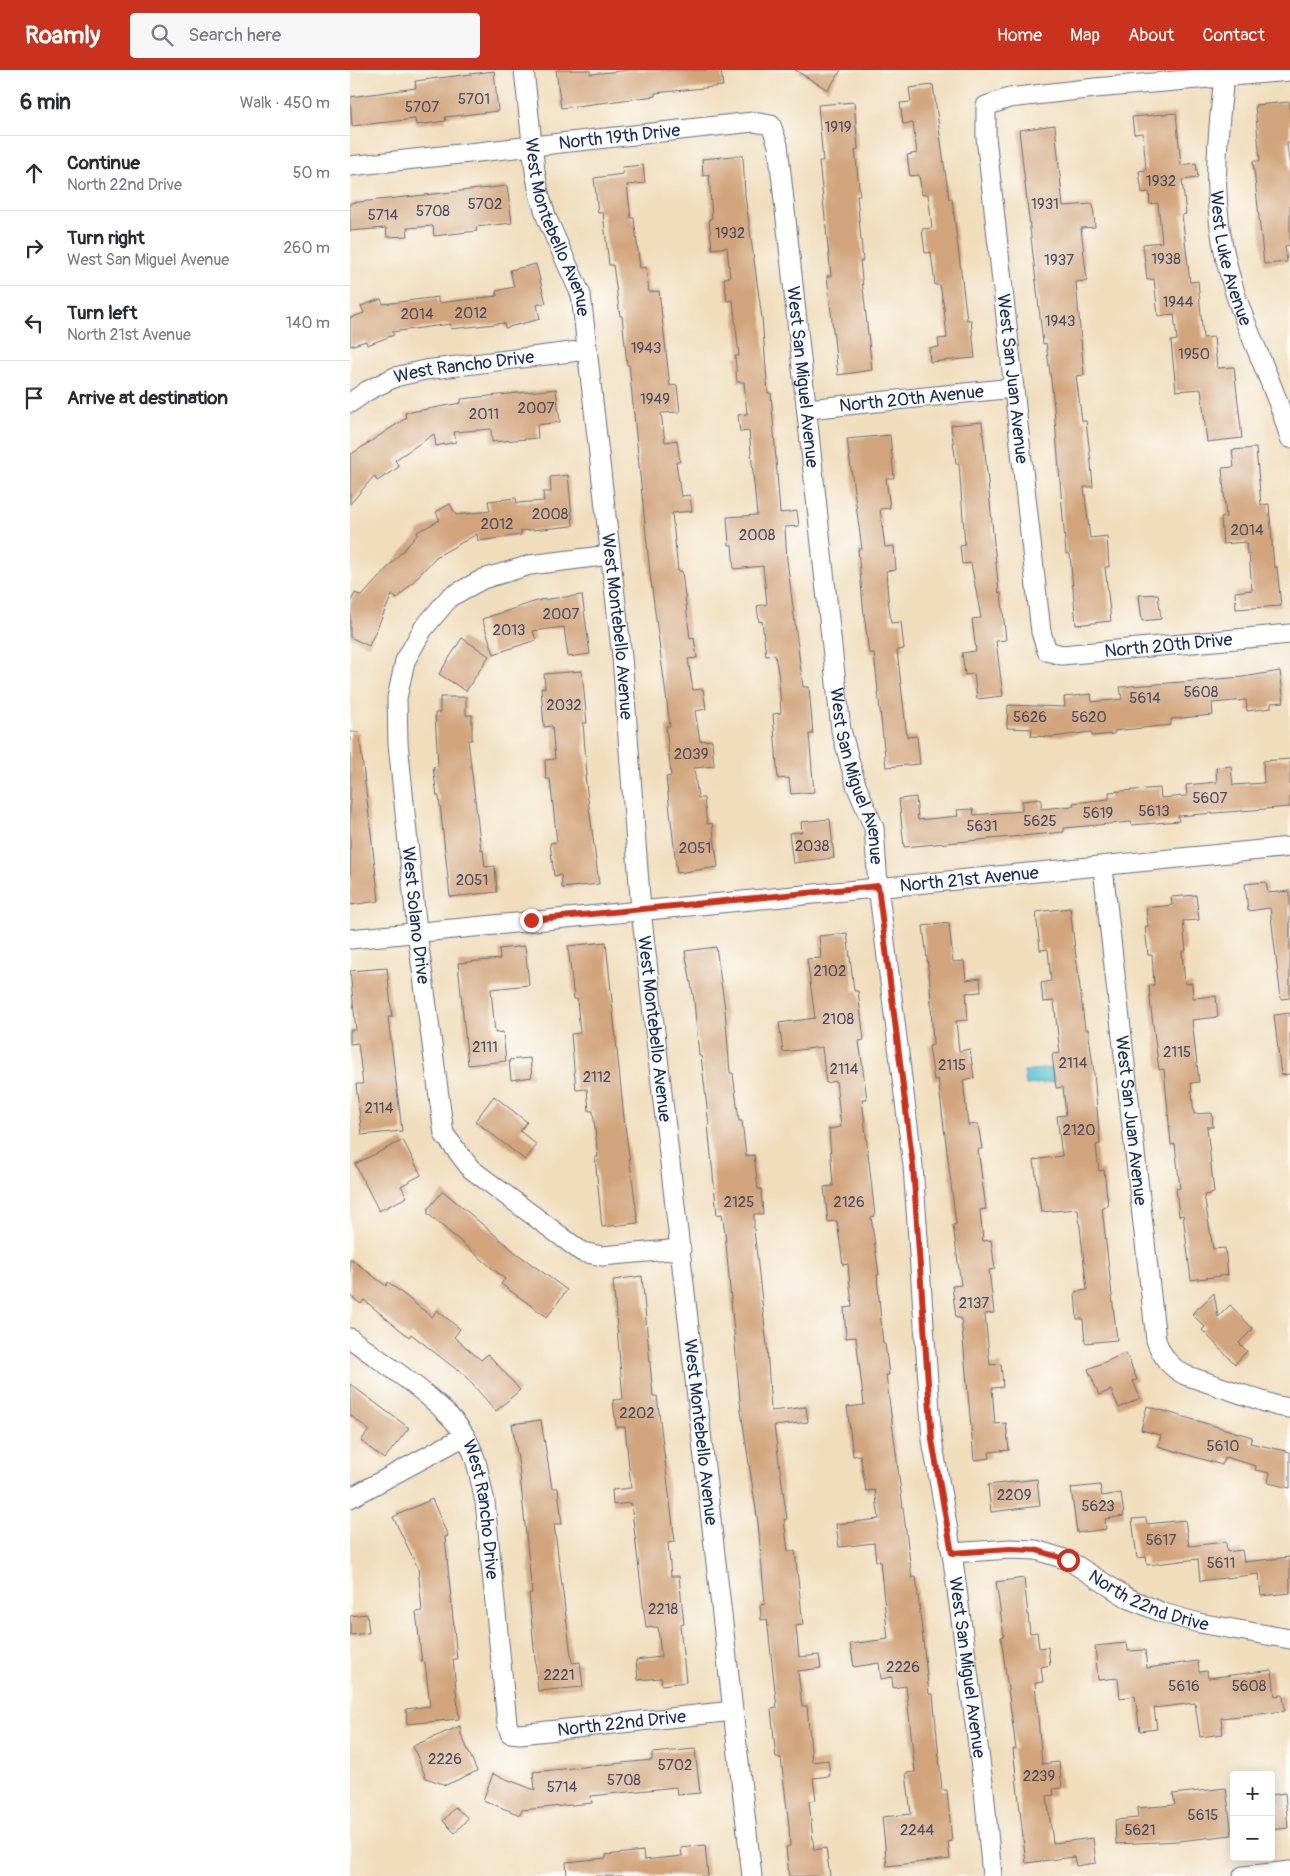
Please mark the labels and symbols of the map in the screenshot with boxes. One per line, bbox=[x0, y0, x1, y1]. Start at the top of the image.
house number: 5701 bbox=[458, 90, 490, 109]
house number: 5707 bbox=[405, 98, 439, 117]
house number: 1919 bbox=[824, 118, 852, 137]
street label: North 19th Drive bbox=[557, 119, 682, 155]
street label: West Montebello Avenue bbox=[520, 137, 595, 318]
house number: 1932 bbox=[1146, 172, 1176, 191]
street label: West Luke Avenue bbox=[1205, 190, 1257, 329]
house number: 5702 bbox=[468, 195, 502, 214]
house number: 1931 bbox=[1031, 195, 1059, 214]
house number: 5708 bbox=[416, 202, 450, 221]
house number: 5714 bbox=[368, 206, 399, 225]
house number: 1932 bbox=[715, 224, 745, 243]
house number: 1938 bbox=[1151, 250, 1181, 269]
house number: 1937 bbox=[1044, 251, 1074, 270]
street label: West San Miguel Avenue bbox=[782, 285, 824, 469]
street label: West San Juan Avenue bbox=[992, 293, 1034, 465]
house number: 1944 bbox=[1163, 293, 1194, 312]
house number: 2012 bbox=[455, 304, 487, 323]
house number: 2014 bbox=[400, 305, 434, 324]
house number: 1943 bbox=[1045, 312, 1075, 331]
house number: 1943 bbox=[631, 339, 661, 358]
street label: West Rancho Drive bbox=[391, 345, 536, 388]
house number: 1950 bbox=[1178, 345, 1210, 364]
street label: North 20th Avenue bbox=[838, 380, 985, 417]
house number: 1949 bbox=[640, 390, 670, 409]
house number: 2007 bbox=[518, 399, 554, 418]
house number: 2011 bbox=[469, 405, 499, 424]
house number: 2008 bbox=[532, 505, 569, 524]
house number: 2012 bbox=[481, 515, 513, 534]
house number: 2014 bbox=[1230, 521, 1264, 540]
house number: 2008 bbox=[739, 526, 776, 545]
street label: West Montebello Avenue bbox=[597, 532, 638, 721]
house number: 2007 bbox=[543, 605, 579, 624]
house number: 2013 bbox=[493, 621, 525, 640]
street label: North 20th Drive bbox=[1103, 628, 1233, 663]
house number: 5608 bbox=[1184, 683, 1219, 702]
street label: West San Miguel Avenue bbox=[825, 686, 888, 865]
house number: 5614 bbox=[1129, 689, 1161, 708]
house number: 2032 bbox=[546, 696, 582, 715]
house number: 5626 bbox=[1013, 708, 1047, 727]
house number: 5620 bbox=[1071, 708, 1107, 727]
house number: 2039 bbox=[674, 745, 708, 764]
house number: 5607 bbox=[1192, 789, 1228, 808]
house number: 5613 bbox=[1138, 802, 1170, 821]
house number: 5619 bbox=[1083, 804, 1113, 823]
house number: 5625 bbox=[1023, 812, 1057, 831]
house number: 5631 bbox=[966, 817, 998, 836]
house number: 2038 bbox=[795, 837, 830, 856]
house number: 2051 bbox=[679, 839, 711, 858]
street label: West Solano Drive bbox=[397, 845, 435, 986]
street label: North 21st Avenue bbox=[899, 861, 1040, 897]
house number: 2051 bbox=[456, 871, 488, 890]
route end bbox=[520, 909, 543, 932]
street label: West Montebello Avenue bbox=[633, 934, 677, 1123]
house number: 2102 bbox=[814, 962, 846, 981]
house number: 2108 bbox=[822, 1010, 854, 1029]
street label: West San Juan Avenue bbox=[1110, 1034, 1152, 1207]
house number: 2111 bbox=[472, 1038, 498, 1057]
house number: 2115 bbox=[1163, 1043, 1191, 1062]
house number: 2114 bbox=[1059, 1054, 1088, 1073]
house number: 2115 bbox=[938, 1056, 966, 1075]
house number: 2114 bbox=[830, 1060, 859, 1079]
house number: 2112 bbox=[583, 1068, 611, 1087]
house number: 2114 bbox=[365, 1099, 394, 1118]
house number: 2120 bbox=[1063, 1121, 1095, 1140]
house number: 2125 bbox=[724, 1193, 754, 1212]
house number: 2126 bbox=[833, 1193, 865, 1212]
house number: 2137 bbox=[959, 1294, 989, 1313]
street label: West Montebello Avenue bbox=[679, 1338, 723, 1527]
house number: 2202 bbox=[619, 1404, 655, 1423]
street label: West Rancho Drive bbox=[457, 1436, 504, 1580]
house number: 5610 bbox=[1207, 1437, 1239, 1456]
house number: 2209 bbox=[997, 1486, 1031, 1505]
house number: 5623 bbox=[1081, 1497, 1115, 1516]
house number: 5617 bbox=[1146, 1531, 1176, 1550]
route start bbox=[1057, 1549, 1080, 1572]
house number: 5611 bbox=[1207, 1554, 1235, 1573]
street label: North 22nd Drive bbox=[1084, 1565, 1211, 1636]
street label: West San Miguel Avenue bbox=[944, 1575, 991, 1760]
house number: 2218 bbox=[648, 1600, 679, 1619]
house number: 2226 bbox=[886, 1658, 920, 1677]
house number: 2221 bbox=[543, 1666, 575, 1685]
house number: 5616 bbox=[1168, 1677, 1200, 1696]
house number: 5608 bbox=[1232, 1677, 1267, 1696]
street label: North 22nd Drive bbox=[556, 1705, 687, 1741]
house number: 2226 bbox=[428, 1750, 462, 1769]
house number: 5702 bbox=[658, 1756, 692, 1775]
house number: 2239 bbox=[1023, 1767, 1055, 1786]
house number: 5708 bbox=[607, 1771, 641, 1790]
house number: 5714 bbox=[547, 1778, 578, 1797]
house number: 5615 bbox=[1188, 1806, 1218, 1825]
house number: 2244 bbox=[900, 1821, 934, 1840]
house number: 5621 bbox=[1124, 1821, 1156, 1840]

